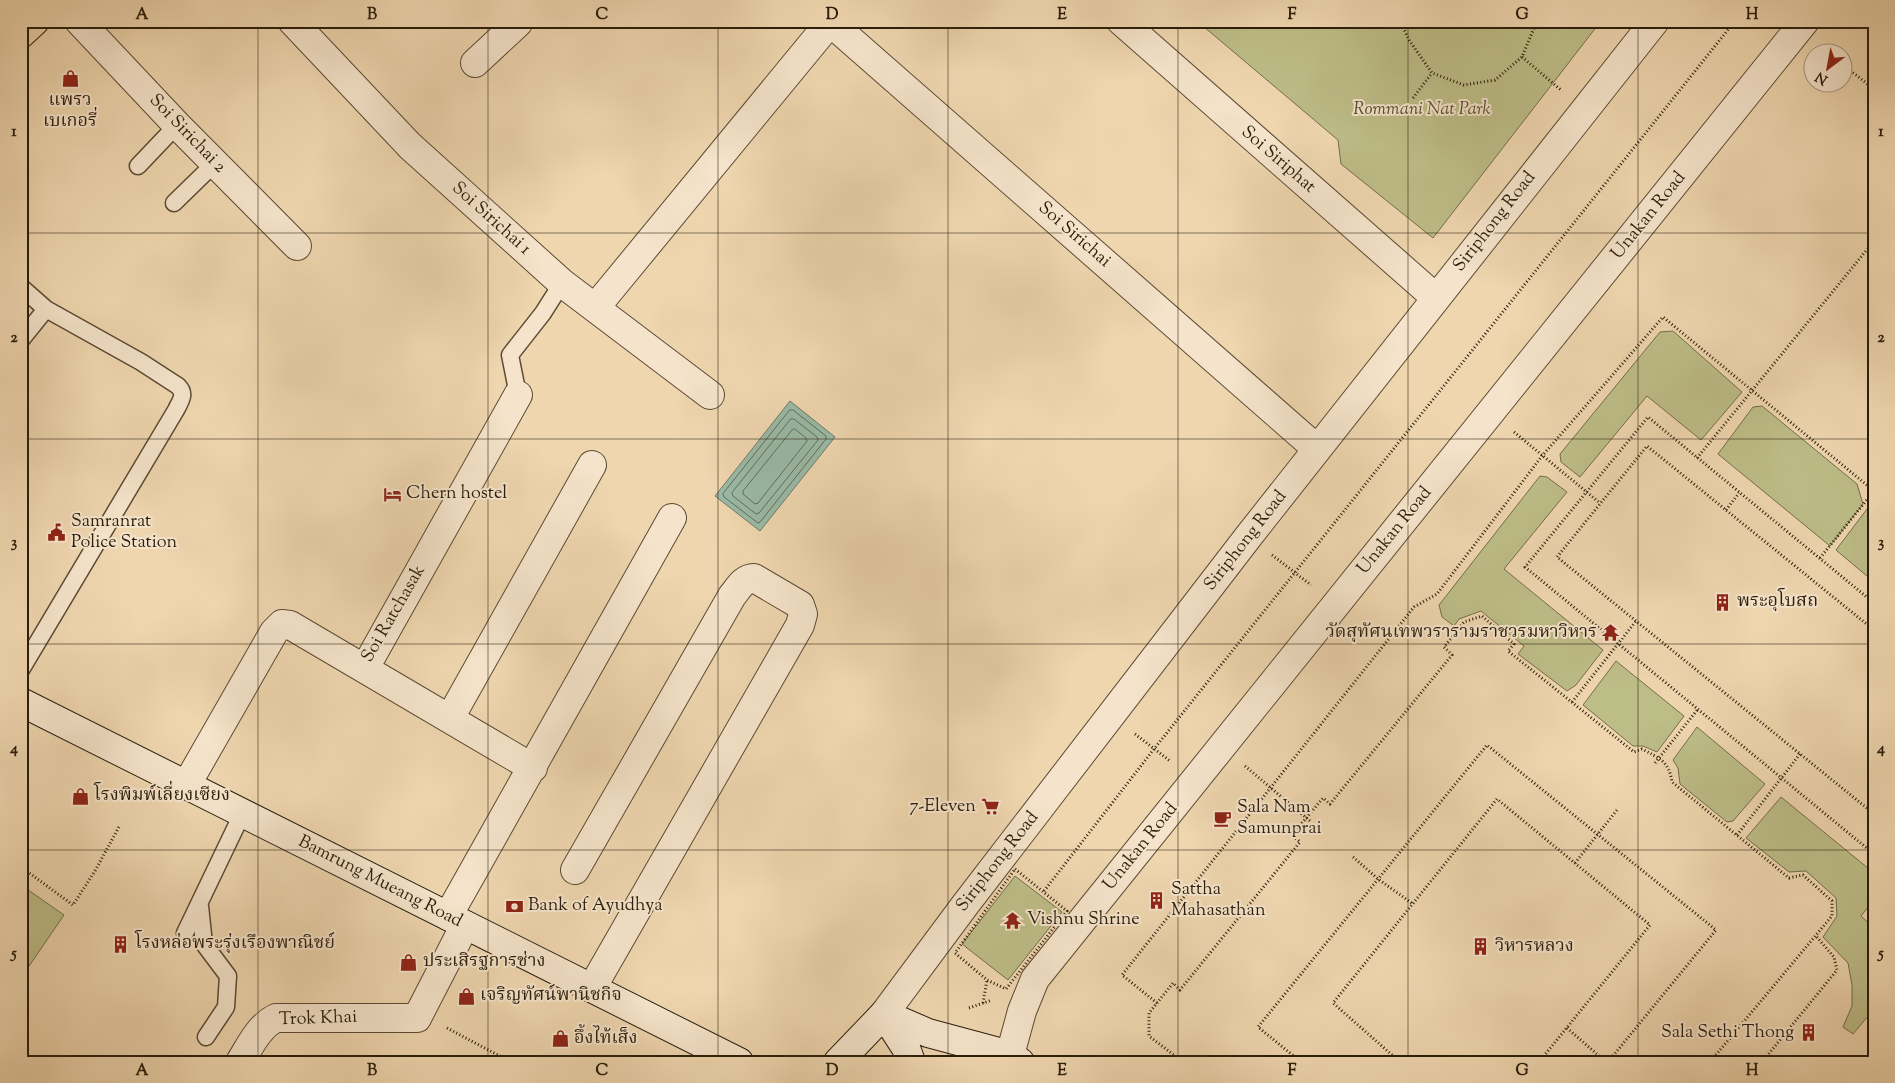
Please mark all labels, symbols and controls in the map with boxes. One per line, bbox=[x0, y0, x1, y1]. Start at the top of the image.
text: A bbox=[136, 4, 149, 27]
text: B bbox=[367, 4, 377, 27]
text: C bbox=[596, 4, 609, 27]
text: D bbox=[826, 4, 839, 27]
text: E bbox=[1057, 4, 1067, 27]
text: F bbox=[1288, 4, 1297, 27]
text: G bbox=[1515, 4, 1529, 27]
text: H bbox=[1746, 4, 1759, 27]
north arrow bbox=[1802, 42, 1852, 92]
text: N bbox=[1812, 66, 1832, 89]
shop icon: แพรว เบเกอรี่ bbox=[60, 68, 80, 88]
place label: แพรว เบเกอรี่ bbox=[43, 88, 97, 135]
street label: Soi Sirichai 2 bbox=[142, 89, 232, 180]
park label: Rommani Nat Park bbox=[1353, 97, 1491, 123]
street label: Soi Siriphat bbox=[1235, 120, 1321, 200]
text: 1 bbox=[11, 121, 17, 144]
text: 1 bbox=[1878, 121, 1884, 144]
street label: Siriphong Road bbox=[1447, 166, 1543, 278]
street label: Unakan Road bbox=[1605, 166, 1693, 266]
street label: Soi Sirichai 1 bbox=[446, 176, 536, 262]
street label: Soi Sirichai bbox=[1032, 196, 1116, 274]
text: 2 bbox=[10, 327, 18, 350]
text: 2 bbox=[1877, 327, 1885, 350]
place label: Chern hostel bbox=[406, 481, 507, 507]
street label: Unakan Road bbox=[1351, 481, 1439, 581]
hotel icon: Chern hostel bbox=[382, 484, 402, 504]
street label: Siriphong Road bbox=[1198, 485, 1294, 597]
place label: Samranrat Police Station bbox=[71, 509, 178, 556]
public building icon: Samranrat Police Station bbox=[47, 522, 67, 542]
text: 3 bbox=[11, 532, 18, 555]
text: 3 bbox=[1878, 532, 1885, 555]
street label: Soi Ratchasak bbox=[356, 560, 433, 668]
place label: พระอุโบสถ bbox=[1737, 587, 1818, 615]
building icon: พระอุโบสถ bbox=[1713, 592, 1733, 612]
place label: วัดสุทัศนเทพวรารามราชวรมหาวิหาร bbox=[1326, 620, 1597, 646]
temple icon: วัดสุทัศนเทพวรารามราชวรมหาวิหาร bbox=[1601, 623, 1621, 643]
text: 4 bbox=[9, 738, 18, 761]
text: 4 bbox=[1876, 738, 1885, 761]
place label: โรงพิมพ์เลี่ยงเซียง bbox=[93, 780, 230, 809]
shop icon: โรงพิมพ์เลี่ยงเซียง bbox=[70, 786, 90, 806]
place label: 7-Eleven bbox=[909, 794, 976, 820]
place label: Sala Nam Samunprai bbox=[1237, 795, 1322, 842]
supermarket icon: 7-Eleven bbox=[980, 797, 1000, 817]
street label: Unakan Road bbox=[1097, 797, 1185, 897]
street label: Siriphong Road bbox=[950, 806, 1046, 918]
cafe icon: Sala Nam Samunprai bbox=[1213, 808, 1233, 828]
street label: Bamrung Mueang Road bbox=[293, 829, 467, 935]
place label: Sattha Mahasathan bbox=[1171, 877, 1266, 924]
building icon: Sattha Mahasathan bbox=[1147, 890, 1167, 910]
place label: Bank of Ayudhya bbox=[528, 893, 663, 919]
bank icon: Bank of Ayudhya bbox=[504, 896, 524, 916]
place label: Vishnu Shrine bbox=[1027, 907, 1140, 933]
temple icon: Vishnu Shrine bbox=[1003, 910, 1023, 930]
place label: โรงหล่อพระรุ่งเรืองพาณิชย์ bbox=[134, 929, 335, 957]
building icon: โรงหล่อพระรุ่งเรืองพาณิชย์ bbox=[111, 934, 131, 954]
place label: วิหารหลวง bbox=[1495, 934, 1574, 960]
building icon: วิหารหลวง bbox=[1471, 937, 1491, 957]
text: 5 bbox=[9, 943, 17, 966]
text: 5 bbox=[1876, 943, 1884, 966]
place label: ประเสิรฐการช่าง bbox=[423, 949, 546, 975]
shop icon: ประเสิรฐการช่าง bbox=[399, 952, 419, 972]
place label: เจริญทัศน์พานิชกิจ bbox=[480, 983, 622, 1009]
shop icon: เจริญทัศน์พานิชกิจ bbox=[456, 986, 476, 1006]
street label: Trok Khai bbox=[278, 1005, 358, 1033]
place label: Sala Sethi Thong bbox=[1661, 1020, 1794, 1046]
place label: อึ้งไท้เส็ง bbox=[574, 1023, 638, 1052]
building icon: Sala Sethi Thong bbox=[1798, 1023, 1818, 1043]
shop icon: อึ้งไท้เส็ง bbox=[550, 1029, 570, 1049]
text: A bbox=[136, 1060, 149, 1083]
text: B bbox=[367, 1060, 377, 1083]
text: C bbox=[596, 1060, 609, 1083]
text: D bbox=[826, 1060, 839, 1083]
text: E bbox=[1057, 1060, 1067, 1083]
text: F bbox=[1288, 1060, 1297, 1083]
text: G bbox=[1515, 1060, 1529, 1083]
text: H bbox=[1746, 1060, 1759, 1083]

